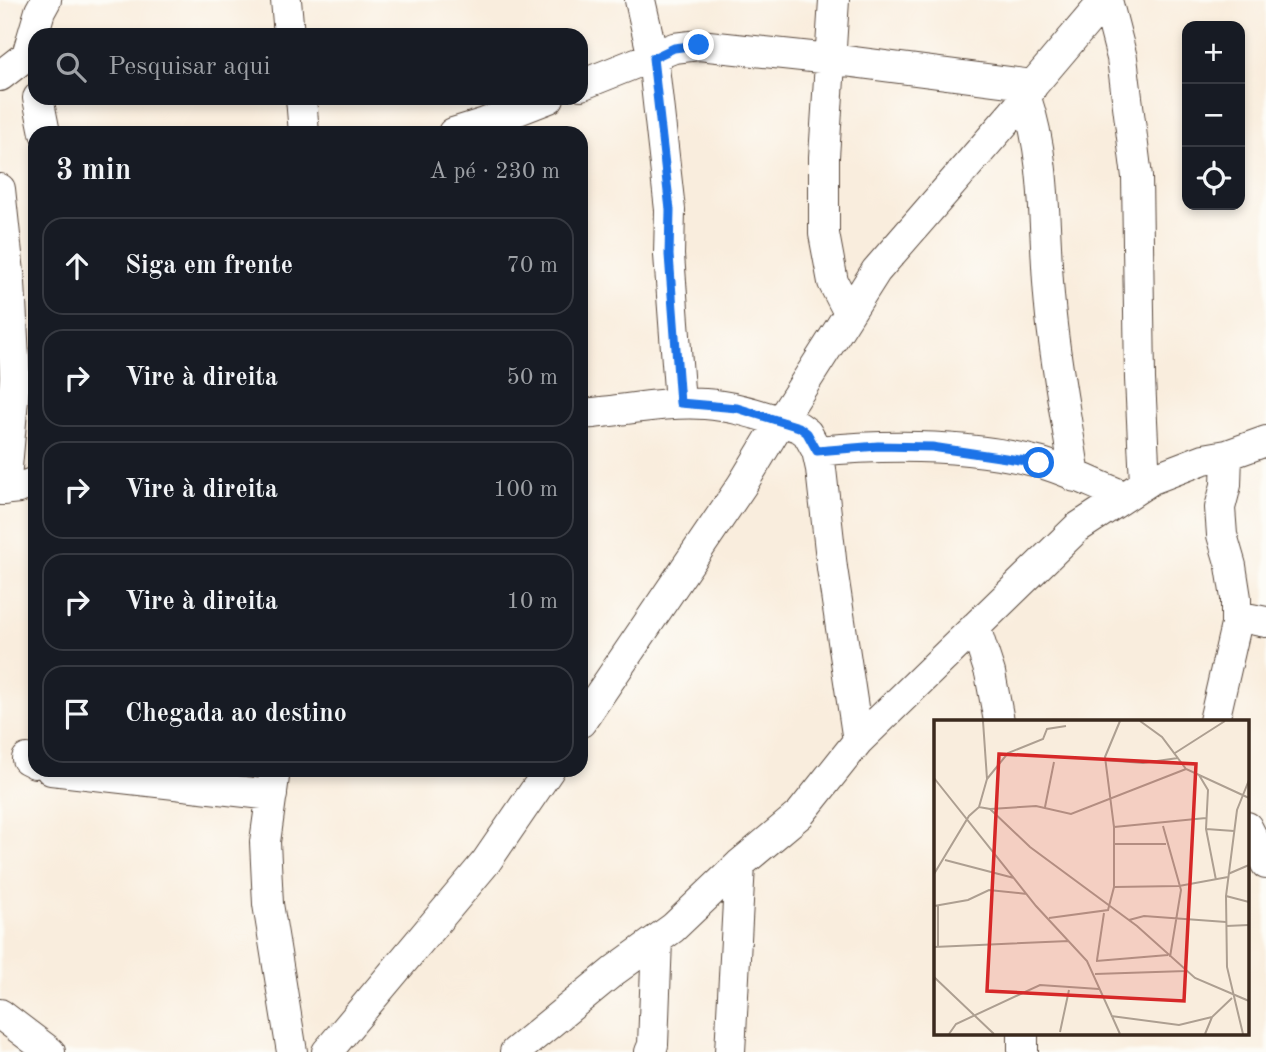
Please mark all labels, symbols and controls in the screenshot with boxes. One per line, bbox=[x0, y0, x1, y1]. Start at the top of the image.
map controls bbox=[1182, 21, 1245, 210]
button: + bbox=[1182, 21, 1245, 84]
search box bbox=[28, 28, 588, 105]
route end bbox=[683, 29, 714, 60]
icon: search bbox=[52, 48, 90, 86]
text: Pesquisar aqui bbox=[108, 54, 270, 80]
button: − bbox=[1182, 84, 1245, 147]
button: locate bbox=[1182, 147, 1245, 210]
text: 3 min bbox=[56, 156, 131, 186]
text: A pé · 230 m bbox=[429, 160, 560, 183]
icon: ahead bbox=[58, 247, 96, 285]
text: Siga em frente bbox=[125, 253, 293, 279]
text: 70 m bbox=[507, 254, 558, 277]
icon: right bbox=[58, 359, 96, 397]
text: Vire à direita bbox=[125, 365, 278, 391]
text: 50 m bbox=[507, 366, 558, 389]
route start bbox=[1023, 447, 1054, 478]
icon: right bbox=[58, 471, 96, 509]
text: Vire à direita bbox=[125, 477, 278, 503]
text: 100 m bbox=[493, 478, 558, 501]
icon: right bbox=[58, 583, 96, 621]
text: Vire à direita bbox=[125, 589, 278, 615]
text: 10 m bbox=[507, 590, 558, 613]
icon: arrive bbox=[58, 695, 96, 733]
text: Chegada ao destino bbox=[125, 701, 347, 727]
inset map bbox=[934, 720, 1248, 1034]

